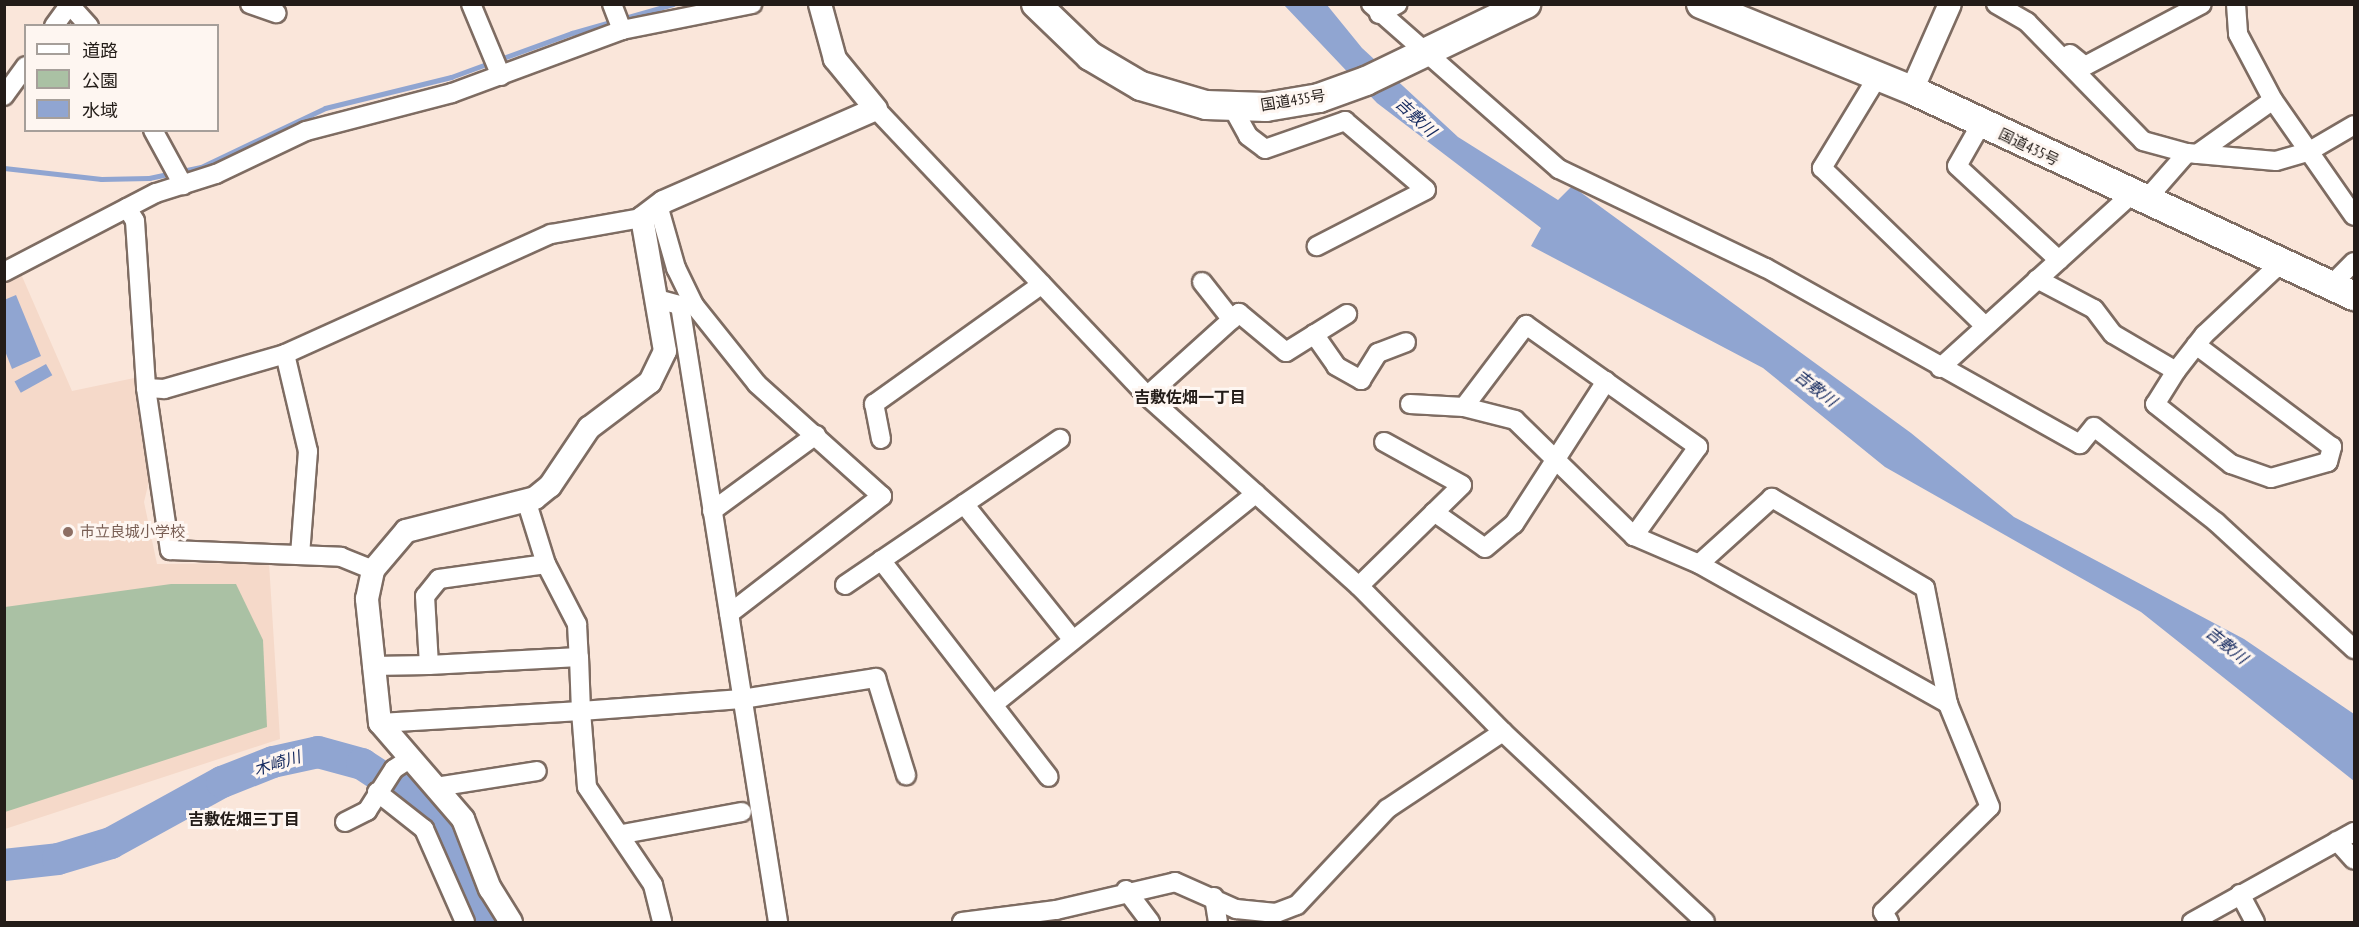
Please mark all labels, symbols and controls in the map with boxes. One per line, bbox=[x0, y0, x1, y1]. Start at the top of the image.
legend bbox=[24, 24, 219, 132]
text: 道路 bbox=[82, 39, 118, 62]
text: 公園 bbox=[82, 69, 118, 92]
street label: 国道435号 bbox=[1259, 86, 1327, 114]
water label: 吉敷川 bbox=[1392, 94, 1440, 140]
text: 水域 bbox=[82, 99, 118, 122]
street label: 国道435号 bbox=[1996, 125, 2062, 169]
water label: 吉敷川 bbox=[1791, 366, 1841, 410]
district label: 吉敷佐畑一丁目 bbox=[1134, 387, 1246, 407]
place label: 市立良城小学校 bbox=[80, 523, 185, 541]
marker: 市立良城小学校 bbox=[61, 525, 75, 539]
water label: 吉敷川 bbox=[2202, 622, 2252, 668]
water label: 木崎川 bbox=[251, 747, 303, 779]
district label: 吉敷佐畑三丁目 bbox=[188, 809, 300, 829]

